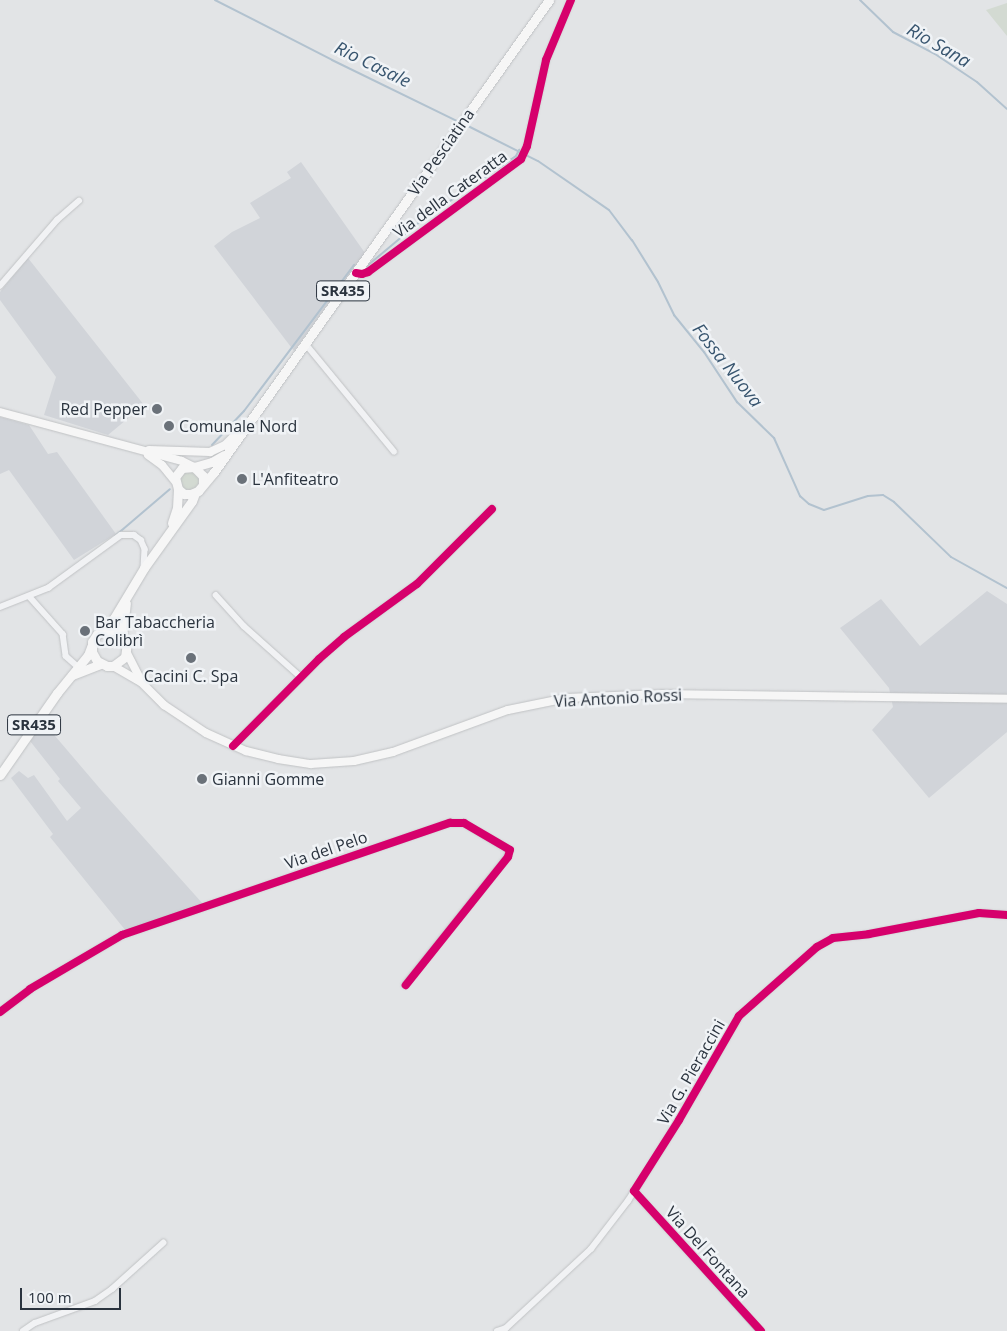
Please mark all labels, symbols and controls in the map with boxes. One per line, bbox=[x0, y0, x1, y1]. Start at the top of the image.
water label: Rio Sana bbox=[904, 18, 974, 72]
water label: Rio Casale bbox=[331, 36, 415, 92]
street label: Via Pesciatina bbox=[404, 105, 478, 199]
street label: Via della Cateratta bbox=[389, 146, 511, 242]
road number: SR435 bbox=[316, 278, 370, 304]
water label: Fossa Nuova bbox=[688, 319, 768, 411]
place label: Red Pepper bbox=[60, 399, 147, 419]
marker: Red Pepper bbox=[151, 403, 163, 415]
place label: Comunale Nord bbox=[179, 416, 297, 436]
marker: Comunale Nord bbox=[163, 420, 175, 432]
place label: L'Anfiteatro bbox=[252, 469, 339, 489]
marker: L'Anfiteatro bbox=[236, 473, 248, 485]
place label: Bar Tabaccheria Colibrì bbox=[95, 612, 215, 650]
marker: Bar Tabaccheria Colibrì bbox=[79, 625, 91, 637]
marker: Cacini C. Spa bbox=[185, 652, 197, 664]
place label: Cacini C. Spa bbox=[144, 666, 238, 686]
street label: Via Antonio Rossi bbox=[553, 685, 683, 711]
road number: SR435 bbox=[6, 712, 62, 738]
place label: Gianni Gomme bbox=[212, 769, 324, 789]
marker: Gianni Gomme bbox=[196, 773, 208, 785]
street label: Via del Pelo bbox=[282, 827, 370, 873]
street label: Via G. Pieraccini bbox=[653, 1016, 729, 1128]
street label: Via Del Fontana bbox=[662, 1202, 754, 1302]
scale bar bbox=[22, 1278, 124, 1310]
text: 100 m bbox=[28, 1287, 72, 1307]

